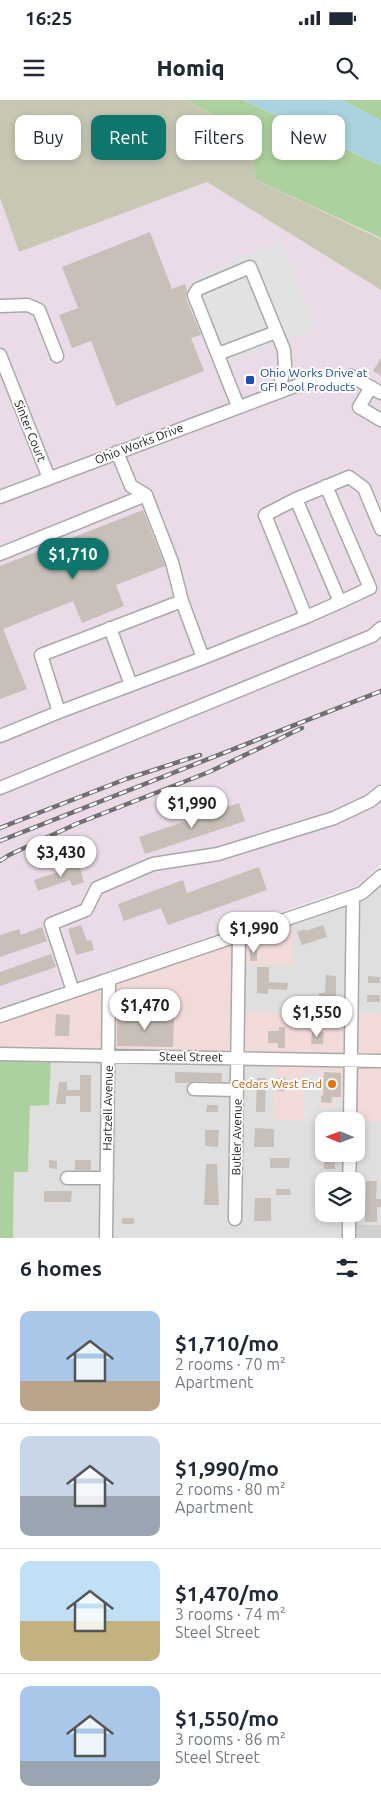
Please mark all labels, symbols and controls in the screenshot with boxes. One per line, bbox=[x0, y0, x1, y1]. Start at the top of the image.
text: 16:25 bbox=[25, 7, 73, 29]
icon: menu bbox=[20, 54, 48, 82]
icon: search bbox=[333, 54, 361, 82]
text: Homiq bbox=[156, 55, 225, 80]
chip: Buy bbox=[15, 115, 81, 160]
chip: Rent bbox=[91, 115, 166, 160]
chip: Filters bbox=[176, 115, 262, 160]
chip: New bbox=[272, 115, 345, 160]
place label: Ohio Works Drive at GFI Pool Products bbox=[260, 366, 368, 393]
marker: Ohio Works Drive at GFI Pool Products bbox=[244, 374, 256, 386]
street label: Sinter Court bbox=[12, 398, 49, 464]
street label: Ohio Works Drive bbox=[93, 421, 185, 466]
pin: $1,710 bbox=[32, 538, 114, 580]
text: $1,710 bbox=[48, 545, 98, 563]
pin: $1,990 bbox=[151, 786, 233, 829]
text: $1,990 bbox=[167, 794, 217, 812]
pin: $3,430 bbox=[20, 836, 102, 878]
text: $3,430 bbox=[36, 843, 86, 861]
pin: $1,990 bbox=[213, 912, 295, 954]
text: $1,990 bbox=[229, 919, 279, 937]
pin: $1,470 bbox=[104, 988, 186, 1031]
text: $1,470 bbox=[120, 996, 170, 1014]
pin: $1,550 bbox=[276, 996, 358, 1038]
text: $1,550 bbox=[292, 1003, 342, 1021]
street label: Steel Street bbox=[159, 1049, 223, 1064]
street label: Hartzell Avenue bbox=[100, 1065, 115, 1151]
place label: Cedars West End bbox=[232, 1077, 322, 1090]
marker: Cedars West End bbox=[326, 1078, 338, 1090]
street label: Butler Avenue bbox=[229, 1099, 244, 1175]
north arrow bbox=[315, 1112, 365, 1162]
map controls bbox=[315, 1112, 365, 1222]
button: layers bbox=[315, 1172, 365, 1222]
icon: filters bbox=[333, 1254, 361, 1282]
text: 6 homes bbox=[20, 1256, 102, 1280]
icon: home bbox=[60, 1331, 120, 1391]
text: $1,710/mo bbox=[175, 1331, 279, 1355]
text: 2 rooms · 70 m² bbox=[175, 1355, 286, 1373]
text: Apartment bbox=[175, 1373, 253, 1391]
icon: home bbox=[60, 1456, 120, 1516]
text: $1,990/mo bbox=[175, 1456, 279, 1480]
text: 2 rooms · 80 m² bbox=[175, 1480, 286, 1498]
text: Apartment bbox=[175, 1498, 253, 1516]
icon: home bbox=[60, 1581, 120, 1641]
text: $1,470/mo bbox=[175, 1581, 279, 1605]
text: 3 rooms · 74 m² bbox=[175, 1605, 286, 1623]
text: Steel Street bbox=[175, 1623, 260, 1641]
icon: home bbox=[60, 1706, 120, 1766]
text: $1,550/mo bbox=[175, 1706, 279, 1730]
text: 3 rooms · 86 m² bbox=[175, 1730, 286, 1748]
text: Steel Street bbox=[175, 1748, 260, 1766]

